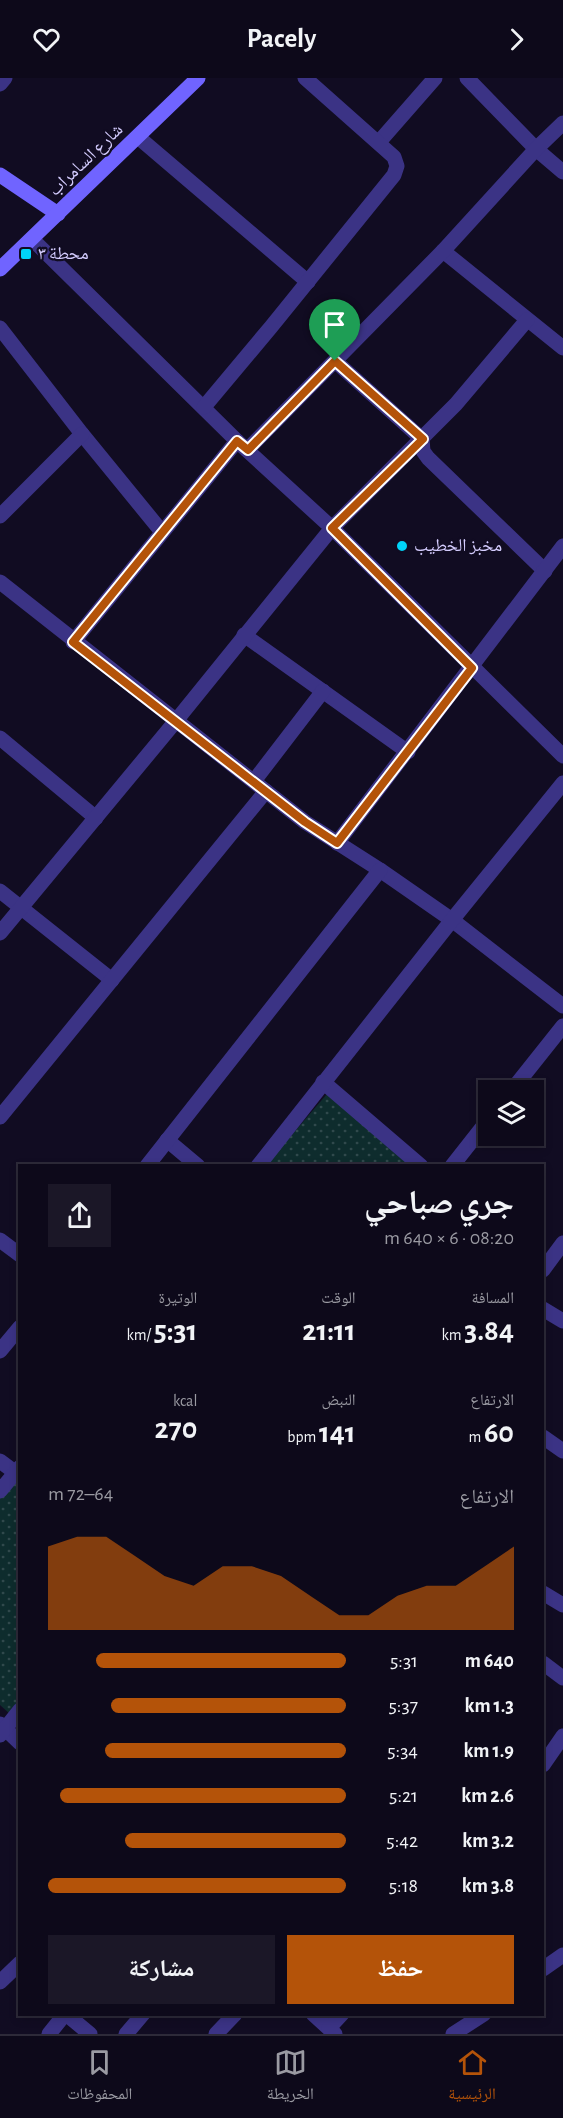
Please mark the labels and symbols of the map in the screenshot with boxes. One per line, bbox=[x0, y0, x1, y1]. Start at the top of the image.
street label: شارع السامراب bbox=[45, 120, 127, 200]
place label: محطة ٣ bbox=[38, 245, 89, 263]
marker: محطة ٣ bbox=[19, 247, 33, 261]
pin bbox=[309, 299, 360, 361]
place label: مخبز الخطيب bbox=[414, 537, 502, 556]
marker: مخبز الخطيب bbox=[395, 539, 409, 553]

